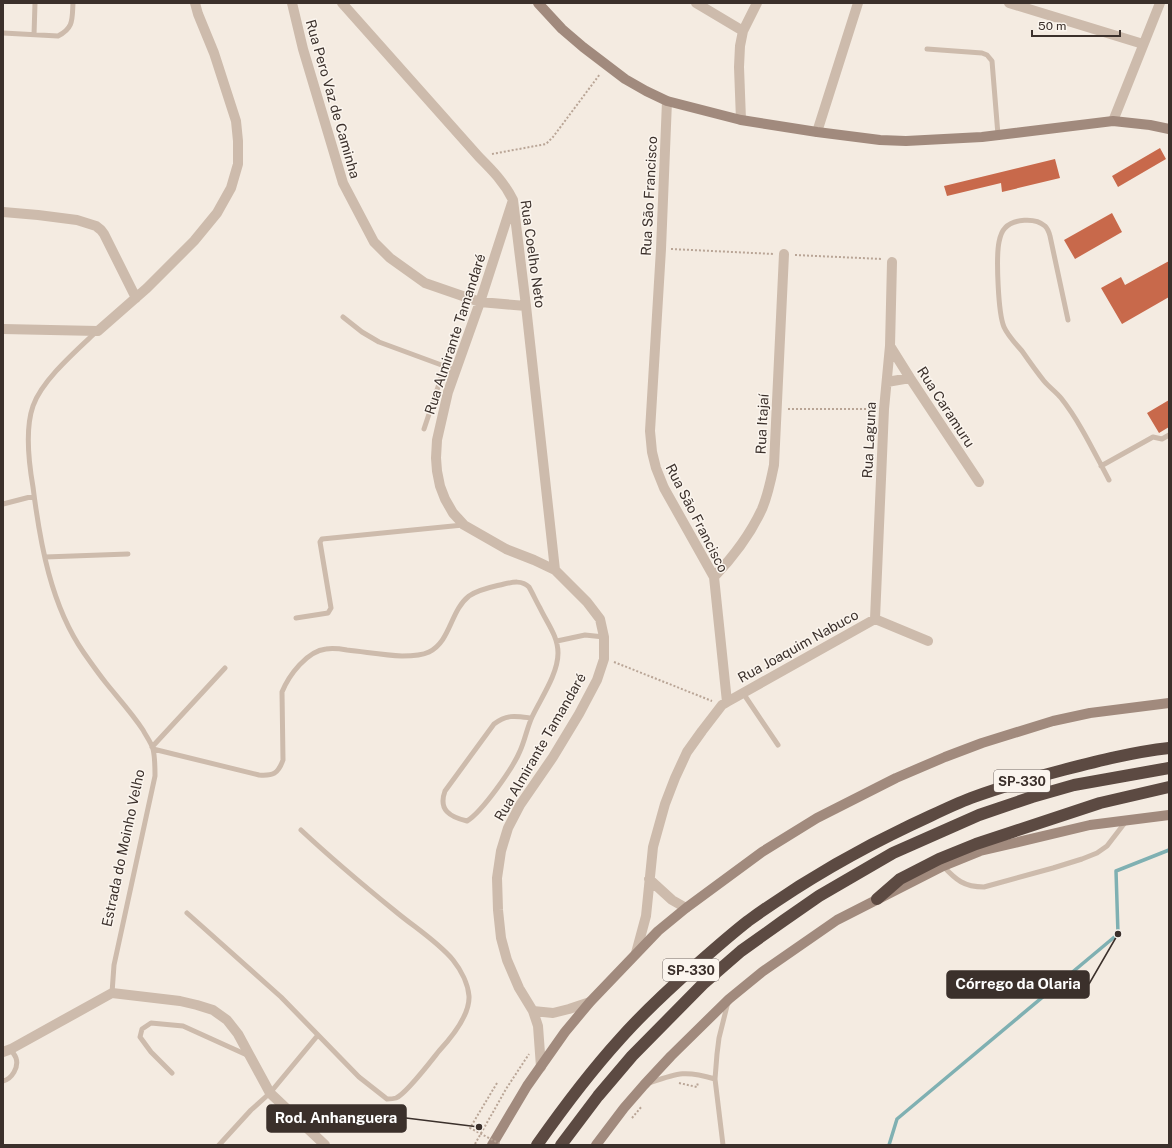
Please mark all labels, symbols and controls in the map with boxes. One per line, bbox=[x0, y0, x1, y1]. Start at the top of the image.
scale bar bbox=[1032, 12, 1120, 38]
street label: Rua Pero Vaz de Caminha bbox=[303, 18, 363, 180]
text: 50 m bbox=[1038, 19, 1066, 33]
street label: Rua São Francisco bbox=[638, 136, 660, 256]
street label: Rua Coelho Neto bbox=[518, 199, 549, 309]
street label: Rua Almirante Tamandaré bbox=[421, 252, 489, 416]
street label: Rua Caramuru bbox=[914, 364, 978, 450]
street label: Rua Itajaí bbox=[752, 393, 772, 455]
street label: Rua Laguna bbox=[859, 401, 879, 479]
street label: Rua São Francisco bbox=[663, 461, 731, 575]
street label: Rua Joaquim Nabuco bbox=[735, 606, 861, 686]
street label: Rua Almirante Tamandaré bbox=[491, 670, 589, 824]
street label: Estrada do Moinho Velho bbox=[98, 768, 148, 928]
road number: SP-330 bbox=[994, 770, 1050, 792]
road number: SP-330 bbox=[663, 959, 719, 981]
callout: Córrego da Olaria bbox=[947, 971, 1089, 998]
text: Córrego da Olaria bbox=[955, 975, 1081, 992]
callout: Rod. Anhanguera bbox=[267, 1105, 406, 1132]
text: Rod. Anhanguera bbox=[275, 1109, 397, 1126]

